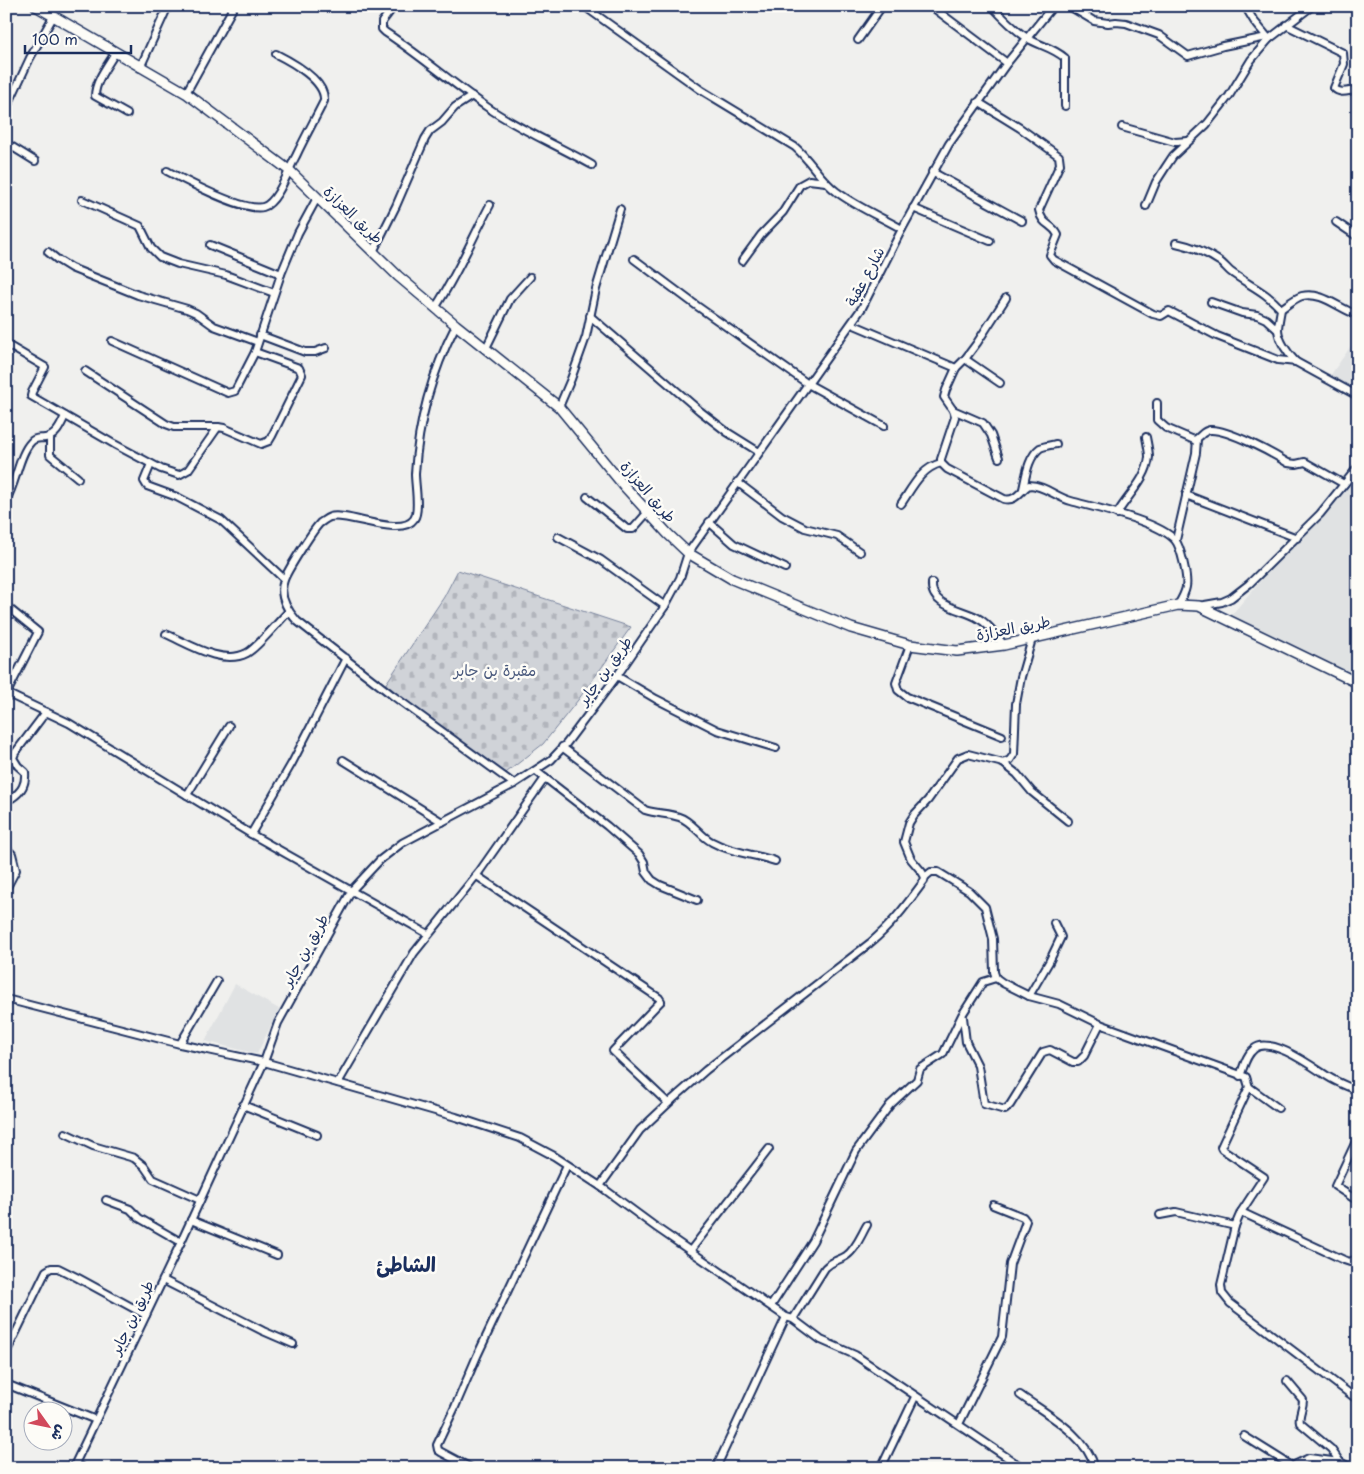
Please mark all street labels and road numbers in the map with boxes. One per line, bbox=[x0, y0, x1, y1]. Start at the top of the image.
street label: طريق العزازة bbox=[319, 180, 389, 248]
street label: شارع عقبة bbox=[839, 242, 889, 310]
street label: طريق العزازة bbox=[616, 455, 682, 527]
street label: طريق العزازة bbox=[974, 609, 1052, 645]
street label: طريق بن جابر bbox=[570, 631, 637, 711]
street label: طريق بن جابر bbox=[273, 909, 334, 993]
street label: طريق بن جابر bbox=[102, 1276, 159, 1360]

